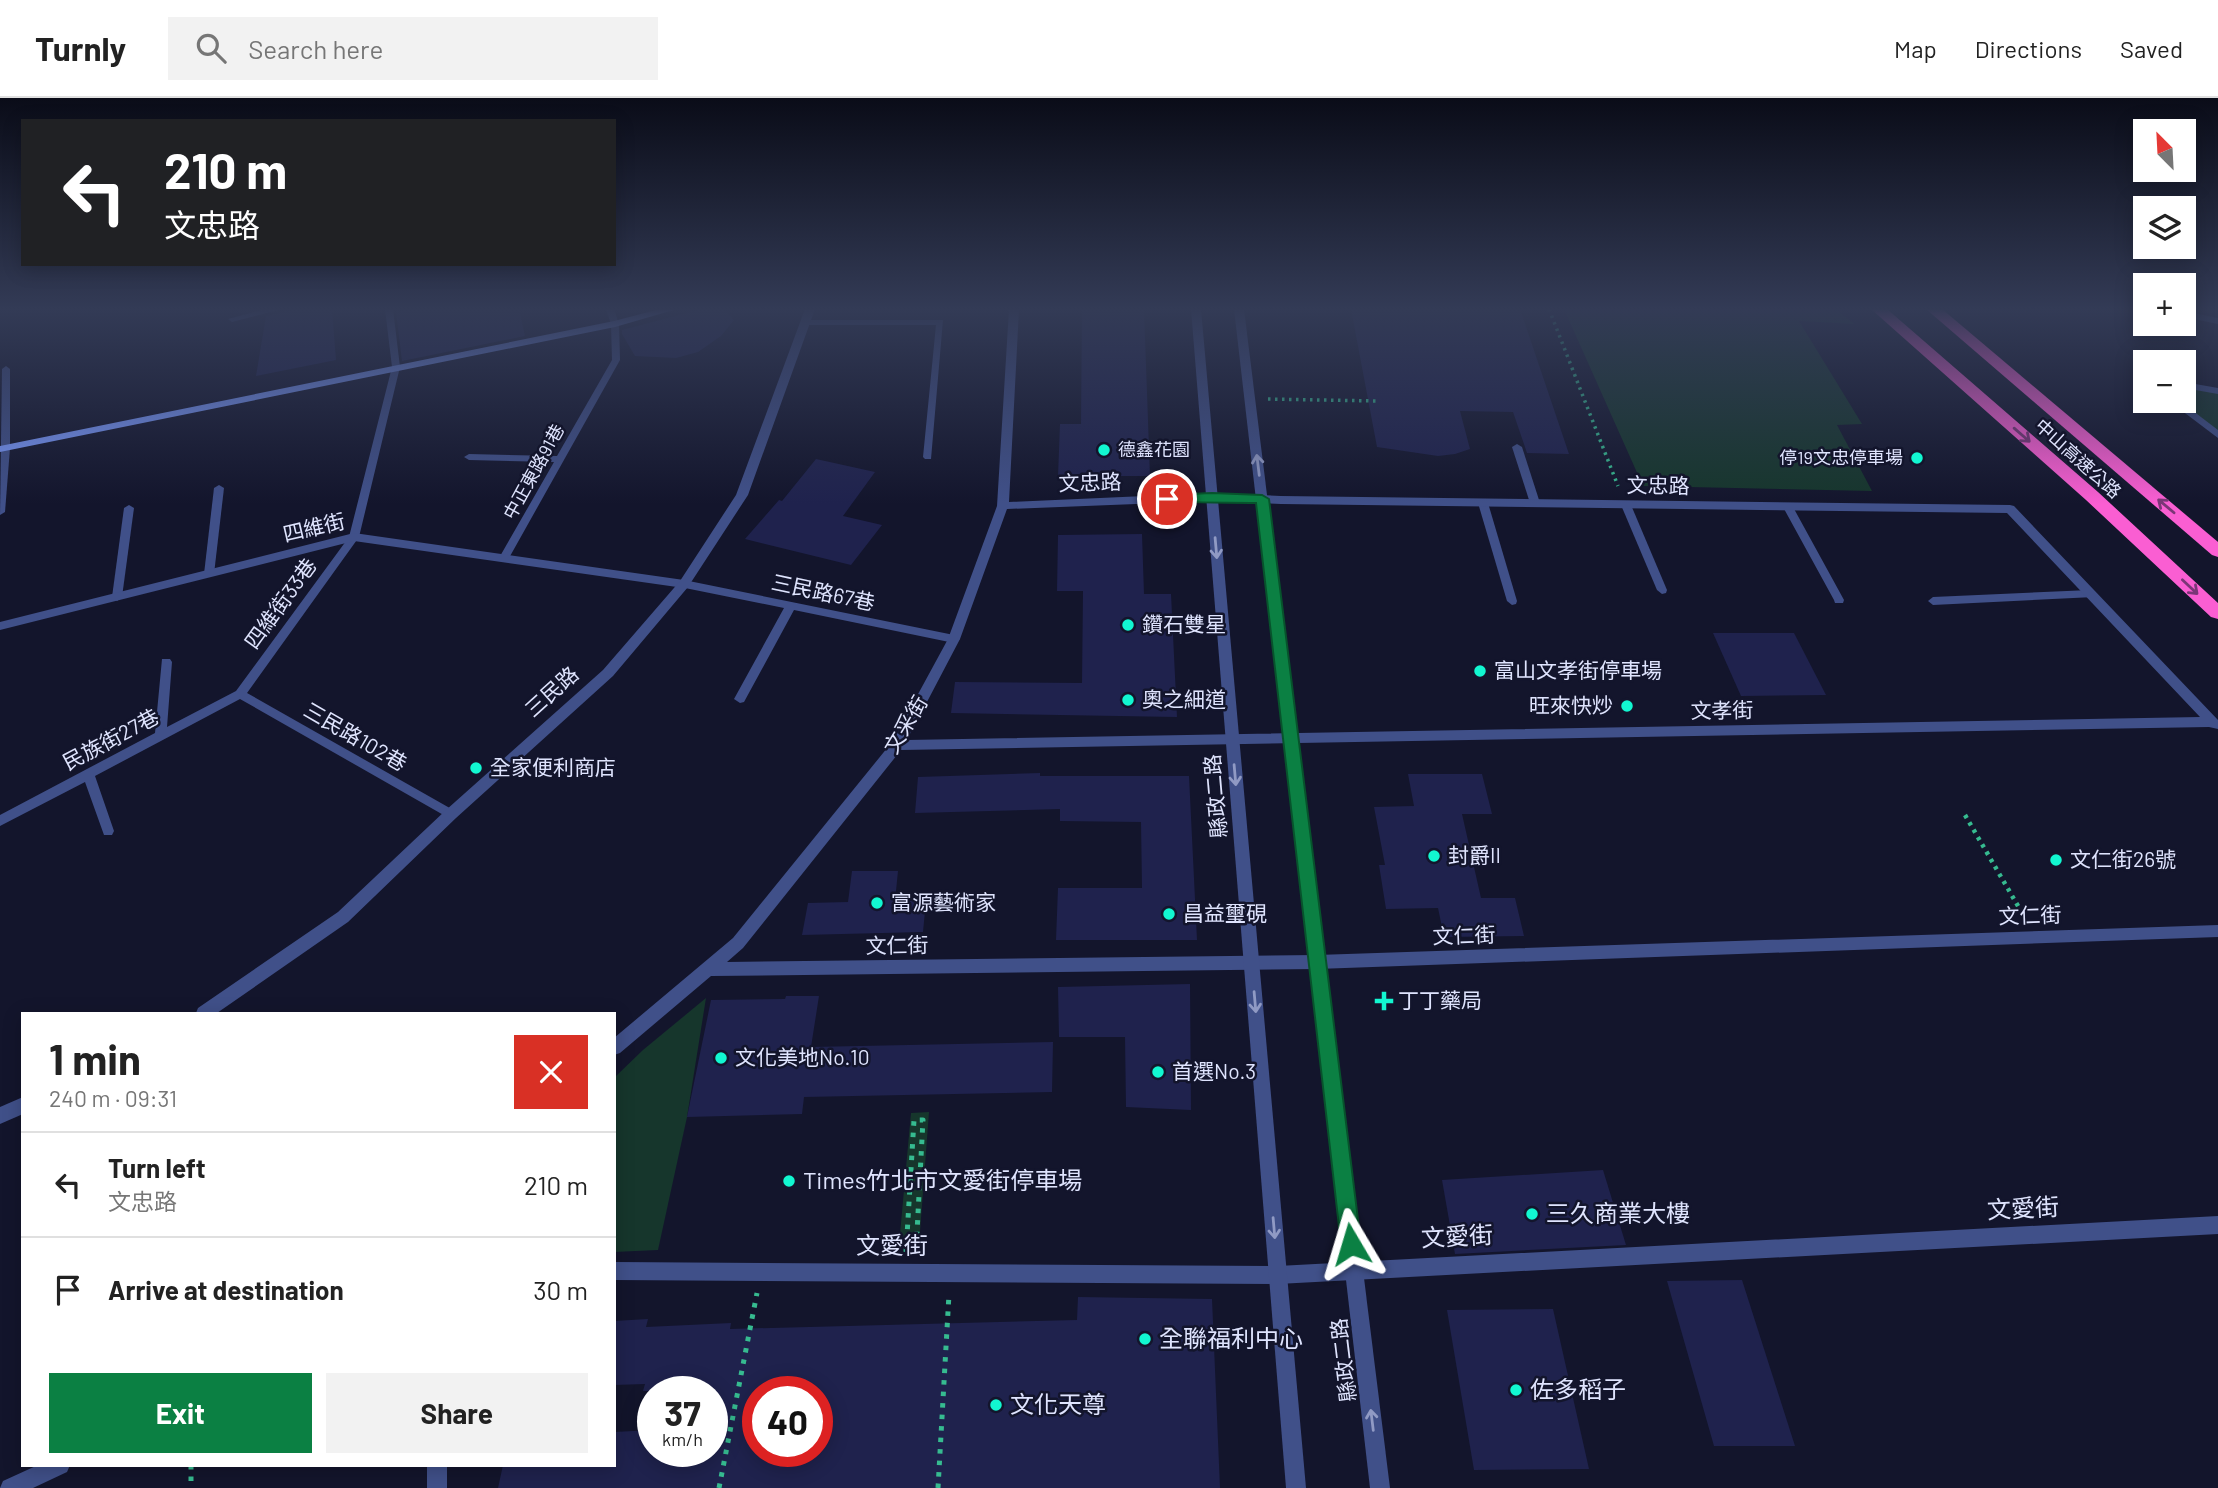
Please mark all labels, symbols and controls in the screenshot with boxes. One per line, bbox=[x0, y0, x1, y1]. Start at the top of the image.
search box bbox=[168, 17, 658, 80]
text: Turnly bbox=[35, 28, 126, 68]
icon: search bbox=[192, 29, 230, 67]
text: Search here bbox=[248, 33, 383, 64]
text: Map bbox=[1894, 34, 1937, 63]
text: Directions bbox=[1975, 34, 2082, 63]
text: Saved bbox=[2120, 34, 2183, 63]
north arrow bbox=[2133, 119, 2196, 182]
map controls bbox=[2133, 119, 2196, 413]
text: 210 m bbox=[164, 140, 287, 199]
icon: left bbox=[49, 147, 140, 238]
button: layers bbox=[2133, 196, 2196, 259]
text: 文忠路 bbox=[164, 205, 260, 243]
button: + bbox=[2133, 273, 2196, 336]
button: − bbox=[2133, 350, 2196, 413]
street label: 中山高速公路 bbox=[2031, 414, 2126, 503]
street label: 中正東路91巷 bbox=[498, 420, 568, 523]
one-way arrow bbox=[2012, 427, 2030, 443]
place label: 德鑫花園 bbox=[1118, 438, 1190, 460]
marker: 德鑫花園 bbox=[1096, 442, 1112, 458]
place label: 停19文忠停車場 bbox=[1779, 446, 1903, 468]
marker: 停19文忠停車場 bbox=[1909, 450, 1925, 466]
one-way arrow bbox=[1251, 454, 1264, 476]
street label: 文忠路 bbox=[1058, 468, 1122, 495]
pin bbox=[1137, 469, 1197, 529]
street label: 文忠路 bbox=[1626, 471, 1690, 498]
icon: arrive bbox=[1148, 480, 1186, 518]
one-way arrow bbox=[2158, 498, 2176, 514]
street label: 四維街 bbox=[280, 507, 347, 546]
one-way arrow bbox=[1210, 536, 1223, 559]
street label: 四維街33巷 bbox=[239, 553, 321, 653]
street label: 三民路67巷 bbox=[769, 568, 877, 615]
one-way arrow bbox=[2181, 579, 2198, 596]
place label: 鑽石雙星 bbox=[1142, 611, 1226, 636]
marker: 鑽石雙星 bbox=[1120, 617, 1136, 633]
place label: 富山文孝街停車場 bbox=[1494, 657, 1662, 682]
street label: 三民路 bbox=[519, 661, 583, 721]
marker: 富山文孝街停車場 bbox=[1472, 663, 1488, 679]
place label: 奧之細道 bbox=[1142, 686, 1226, 711]
street label: 文采街 bbox=[878, 691, 932, 758]
marker: 奧之細道 bbox=[1120, 692, 1136, 708]
place label: 旺來快炒 bbox=[1529, 692, 1613, 717]
street label: 三民路102巷 bbox=[300, 696, 412, 775]
street label: 文孝街 bbox=[1690, 696, 1754, 723]
marker: 旺來快炒 bbox=[1619, 698, 1635, 714]
street label: 民族街27巷 bbox=[58, 703, 163, 774]
street label: 縣政二路 bbox=[1198, 753, 1231, 839]
place label: 全家便利商店 bbox=[490, 754, 616, 779]
marker: 全家便利商店 bbox=[468, 760, 484, 776]
one-way arrow bbox=[1229, 763, 1242, 786]
place label: 封爵II bbox=[1448, 842, 1501, 867]
place label: 文仁街26號 bbox=[2070, 846, 2176, 871]
marker: 封爵II bbox=[1426, 848, 1442, 864]
marker: 文仁街26號 bbox=[2048, 852, 2064, 868]
place label: 富源藝術家 bbox=[891, 889, 996, 914]
marker: 富源藝術家 bbox=[869, 895, 885, 911]
place label: 昌益璽硯 bbox=[1183, 900, 1267, 925]
street label: 文仁街 bbox=[1998, 901, 2062, 928]
marker: 昌益璽硯 bbox=[1161, 906, 1177, 922]
street label: 文仁街 bbox=[1432, 921, 1496, 948]
street label: 文仁街 bbox=[865, 931, 929, 958]
place label: 丁丁藥局 bbox=[1398, 987, 1482, 1012]
one-way arrow bbox=[1249, 990, 1262, 1012]
marker: 丁丁藥局 bbox=[1376, 993, 1392, 1009]
text: 1 min bbox=[49, 1033, 141, 1083]
button: close bbox=[514, 1035, 588, 1109]
place label: 文化美地No.10 bbox=[735, 1044, 870, 1069]
marker: 文化美地No.10 bbox=[713, 1050, 729, 1066]
place label: 首選No.3 bbox=[1172, 1058, 1256, 1083]
marker: 首選No.3 bbox=[1150, 1064, 1166, 1080]
text: 240 m · 09:31 bbox=[49, 1084, 177, 1112]
text: Turn left bbox=[108, 1152, 206, 1183]
place label: Times竹北市文愛街停車場 bbox=[803, 1165, 1082, 1194]
icon: left bbox=[49, 1166, 87, 1204]
text: 210 m bbox=[524, 1169, 588, 1200]
marker: Times竹北市文愛街停車場 bbox=[781, 1173, 797, 1189]
text: 文忠路 bbox=[108, 1187, 177, 1215]
street label: 文愛街 bbox=[1986, 1191, 2060, 1224]
place label: 三久商業大樓 bbox=[1546, 1198, 1690, 1227]
marker: 三久商業大樓 bbox=[1524, 1206, 1540, 1222]
position arrow bbox=[1314, 1207, 1388, 1281]
one-way arrow bbox=[1268, 1216, 1281, 1239]
street label: 文愛街 bbox=[1420, 1219, 1494, 1252]
street label: 文愛街 bbox=[856, 1230, 928, 1259]
icon: arrive bbox=[49, 1271, 87, 1309]
text: Arrive at destination bbox=[108, 1274, 344, 1305]
text: 30 m bbox=[533, 1274, 588, 1305]
street label: 縣政二路 bbox=[1325, 1317, 1360, 1403]
place label: 全聯福利中心 bbox=[1159, 1323, 1303, 1352]
marker: 全聯福利中心 bbox=[1137, 1331, 1153, 1347]
button: Exit bbox=[49, 1373, 312, 1453]
button: Share bbox=[326, 1373, 588, 1453]
place label: 佐多稻子 bbox=[1530, 1374, 1626, 1403]
speed limit sign: 40 bbox=[742, 1376, 833, 1467]
marker: 佐多稻子 bbox=[1508, 1382, 1524, 1398]
place label: 文化天尊 bbox=[1010, 1389, 1106, 1418]
text: 37 bbox=[664, 1391, 701, 1433]
marker: 文化天尊 bbox=[988, 1397, 1004, 1413]
one-way arrow bbox=[1366, 1409, 1379, 1432]
text: km/h bbox=[662, 1428, 703, 1450]

